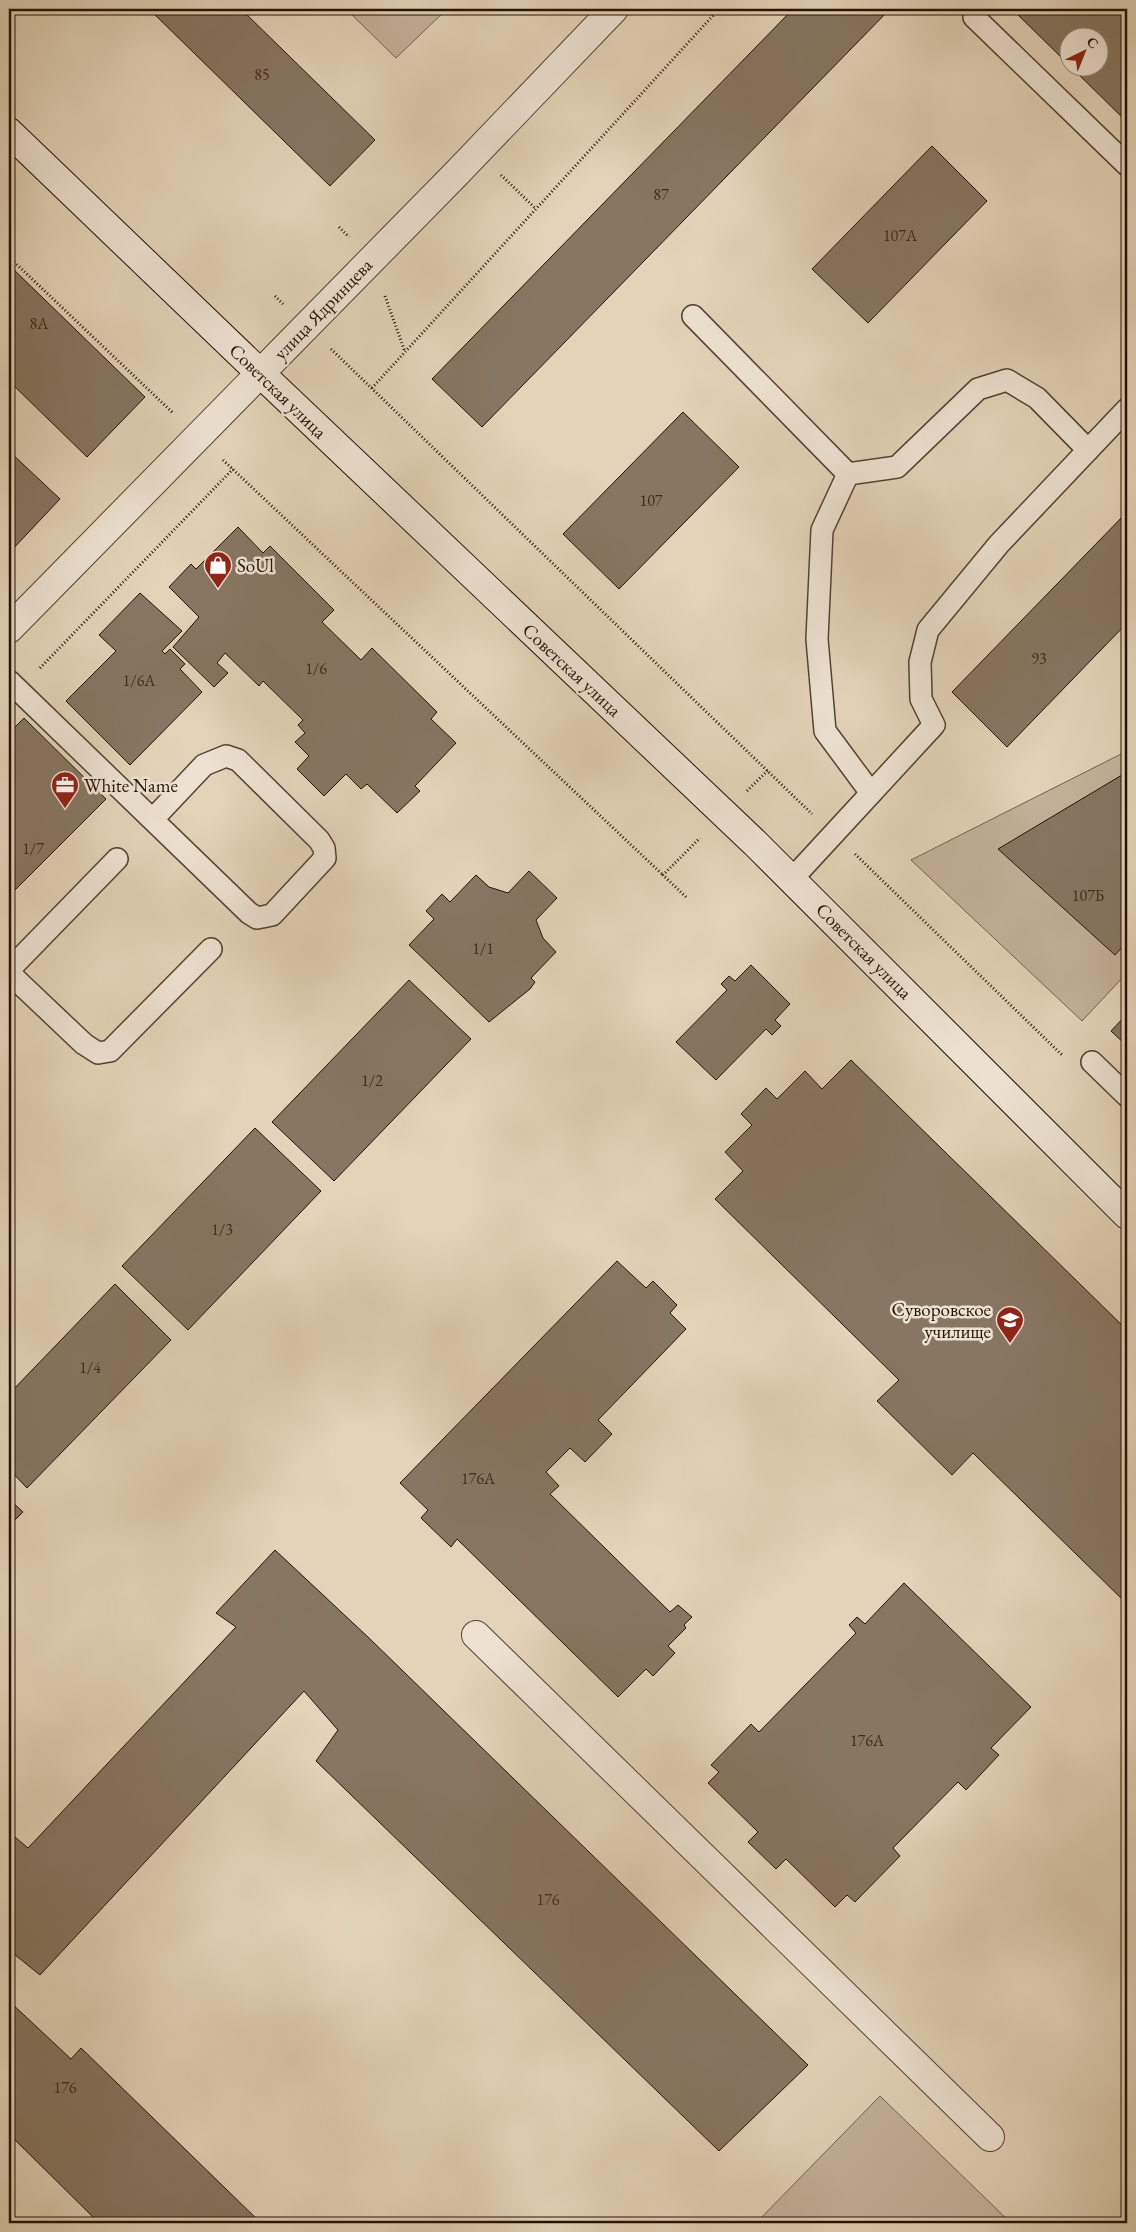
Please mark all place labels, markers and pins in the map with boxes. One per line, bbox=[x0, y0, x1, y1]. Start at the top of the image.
shop icon: SoUl bbox=[203, 550, 233, 589]
place label: SoUl bbox=[237, 553, 274, 578]
office icon: White Name bbox=[50, 770, 80, 809]
place label: White Name bbox=[84, 773, 178, 798]
place label: Суворовское училище bbox=[891, 1297, 991, 1344]
school or university icon: Суворовское училище bbox=[995, 1305, 1025, 1344]

